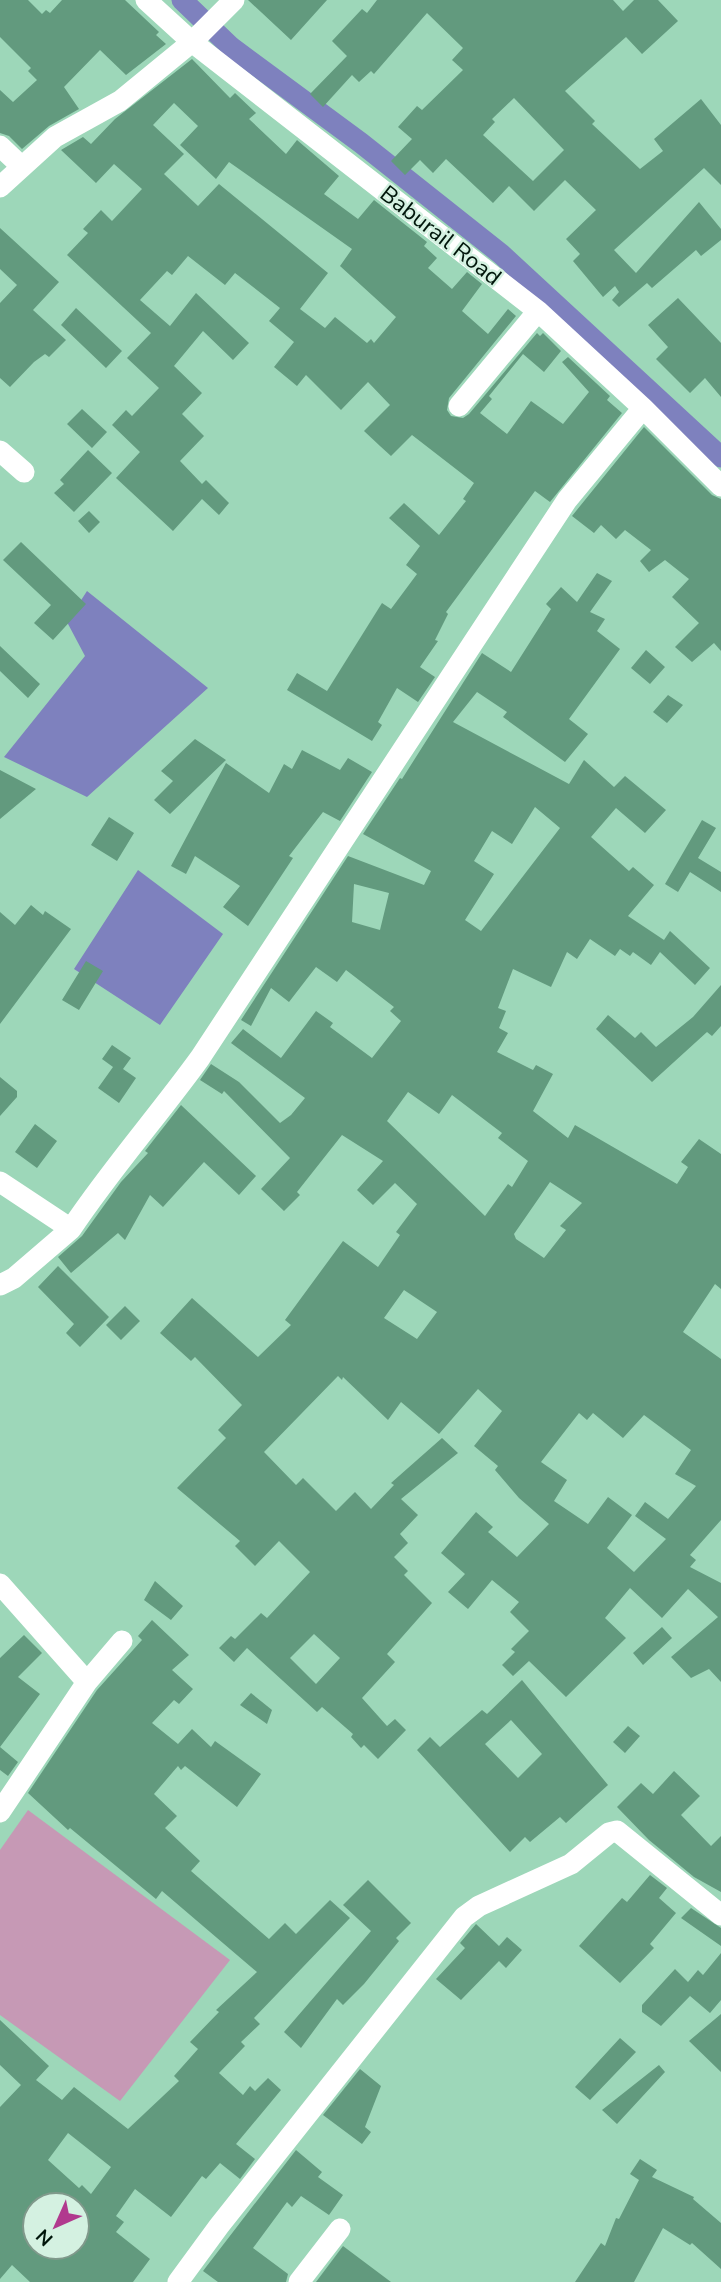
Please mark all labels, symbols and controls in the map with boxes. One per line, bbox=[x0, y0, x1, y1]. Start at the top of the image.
street label: Baburail Road bbox=[374, 178, 508, 293]
north arrow bbox=[21, 2191, 91, 2261]
text: N bbox=[30, 2223, 59, 2252]

